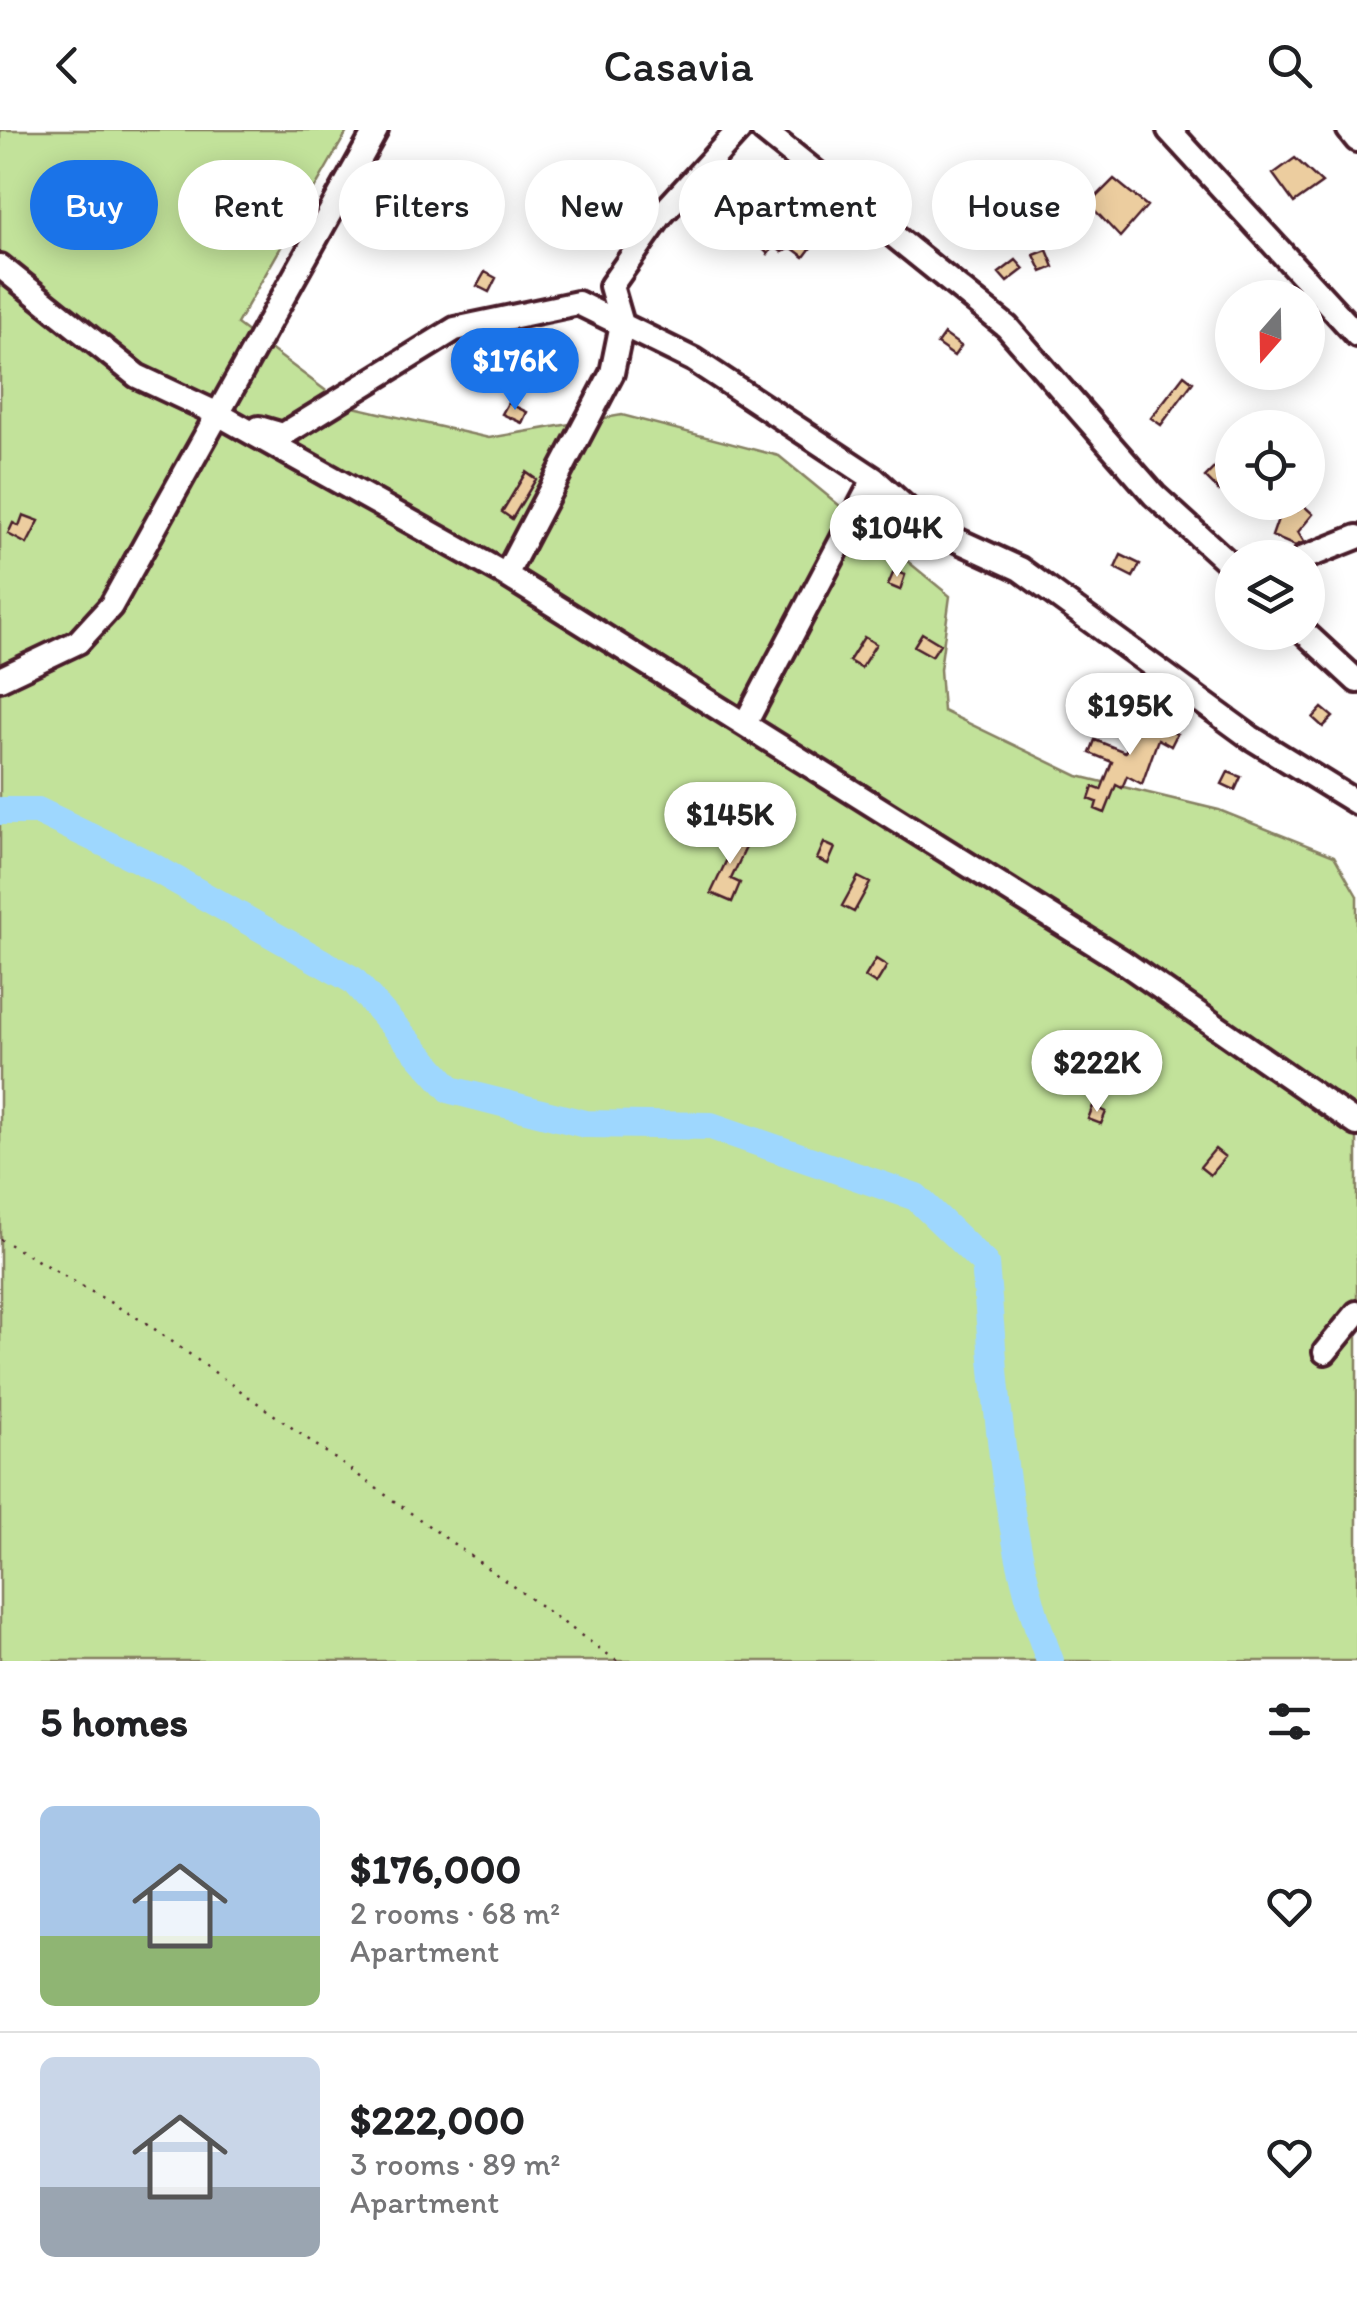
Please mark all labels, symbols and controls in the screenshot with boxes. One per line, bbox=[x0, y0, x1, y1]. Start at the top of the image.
icon: back bbox=[40, 38, 95, 93]
text: Casavia bbox=[603, 38, 754, 92]
icon: search bbox=[1262, 38, 1317, 93]
chip: Buy bbox=[30, 160, 158, 250]
chip: Rent bbox=[178, 160, 319, 250]
chip: Filters bbox=[339, 160, 505, 250]
chip: New bbox=[525, 160, 659, 250]
chip: Apartment bbox=[679, 160, 912, 250]
chip: House bbox=[932, 160, 1096, 250]
north arrow bbox=[1215, 280, 1325, 390]
map controls bbox=[1215, 280, 1325, 650]
pin: $176K bbox=[445, 328, 585, 413]
text: $176K bbox=[473, 341, 557, 379]
button: locate bbox=[1215, 410, 1325, 520]
pin: $104K bbox=[827, 495, 967, 580]
text: $104K bbox=[852, 508, 942, 546]
button: layers bbox=[1215, 540, 1325, 650]
pin: $195K bbox=[1060, 673, 1200, 758]
text: $195K bbox=[1087, 686, 1173, 724]
pin: $145K bbox=[660, 782, 800, 867]
text: $145K bbox=[686, 795, 774, 833]
pin: $222K bbox=[1027, 1030, 1167, 1115]
text: $222K bbox=[1053, 1043, 1141, 1081]
icon: filters bbox=[1262, 1694, 1317, 1749]
text: 5 homes bbox=[40, 1696, 188, 1747]
text: $176,000 bbox=[350, 1843, 521, 1894]
icon: home bbox=[120, 1846, 240, 1966]
icon: heart bbox=[1262, 1879, 1317, 1934]
text: 2 rooms · 68 m² bbox=[350, 1894, 560, 1932]
text: Apartment bbox=[350, 1932, 499, 1970]
text: $222,000 bbox=[350, 2094, 525, 2145]
icon: home bbox=[120, 2097, 240, 2217]
icon: heart bbox=[1262, 2130, 1317, 2185]
text: 3 rooms · 89 m² bbox=[350, 2145, 561, 2183]
text: Apartment bbox=[350, 2183, 499, 2221]

